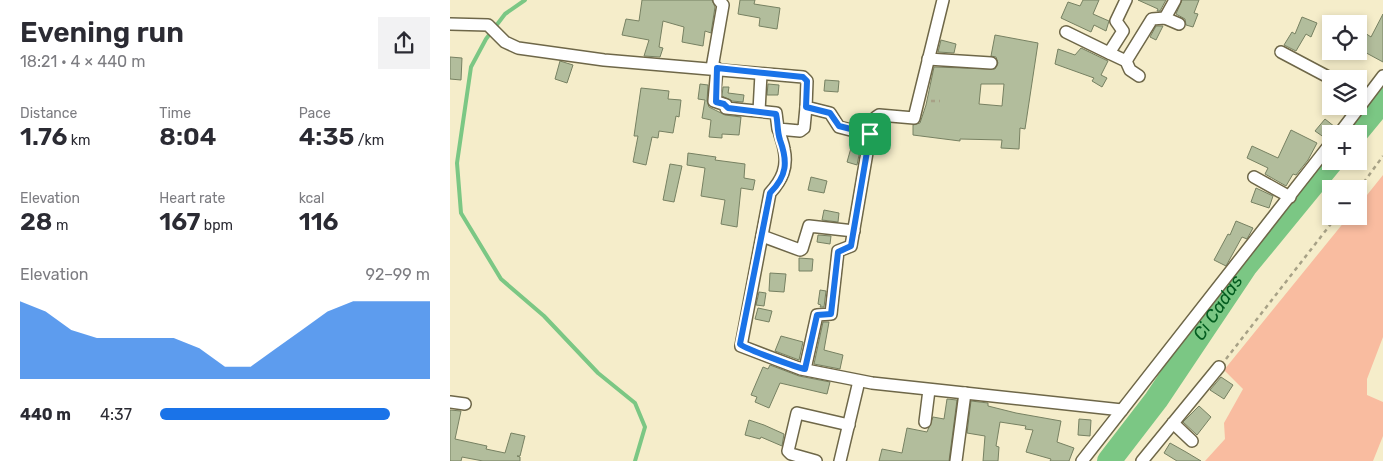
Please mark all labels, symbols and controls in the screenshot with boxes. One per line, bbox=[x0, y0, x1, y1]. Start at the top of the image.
map controls bbox=[1322, 15, 1367, 225]
button: locate bbox=[1322, 15, 1367, 60]
text: Evening run bbox=[20, 16, 184, 49]
button: share bbox=[378, 17, 430, 69]
text: 18:21 · 4 × 440 m bbox=[20, 52, 145, 71]
button: layers bbox=[1322, 70, 1367, 115]
text: Distance bbox=[20, 105, 77, 122]
text: Time bbox=[159, 105, 191, 122]
text: Pace bbox=[299, 105, 331, 122]
pin bbox=[849, 113, 891, 155]
icon: arrive bbox=[856, 120, 884, 148]
text: 1.76 bbox=[20, 122, 67, 151]
text: 8:04 bbox=[159, 122, 216, 151]
text: 4:35 bbox=[299, 122, 354, 151]
button: + bbox=[1322, 125, 1367, 170]
text: km bbox=[67, 132, 90, 149]
text: /km bbox=[354, 132, 384, 149]
button: − bbox=[1322, 180, 1367, 225]
text: Elevation bbox=[20, 190, 80, 207]
text: Heart rate bbox=[159, 190, 225, 207]
text: kcal bbox=[299, 190, 324, 207]
text: 28 bbox=[20, 207, 53, 236]
text: 167 bbox=[159, 207, 200, 236]
text: 116 bbox=[299, 207, 339, 236]
text: m bbox=[53, 217, 68, 234]
text: bpm bbox=[200, 217, 233, 234]
text: Elevation bbox=[20, 265, 89, 284]
text: 92–99 m bbox=[365, 265, 430, 284]
water label: Ci Cadas bbox=[1188, 271, 1247, 345]
text: 440 m bbox=[20, 405, 71, 424]
text: 4:37 bbox=[100, 405, 132, 424]

